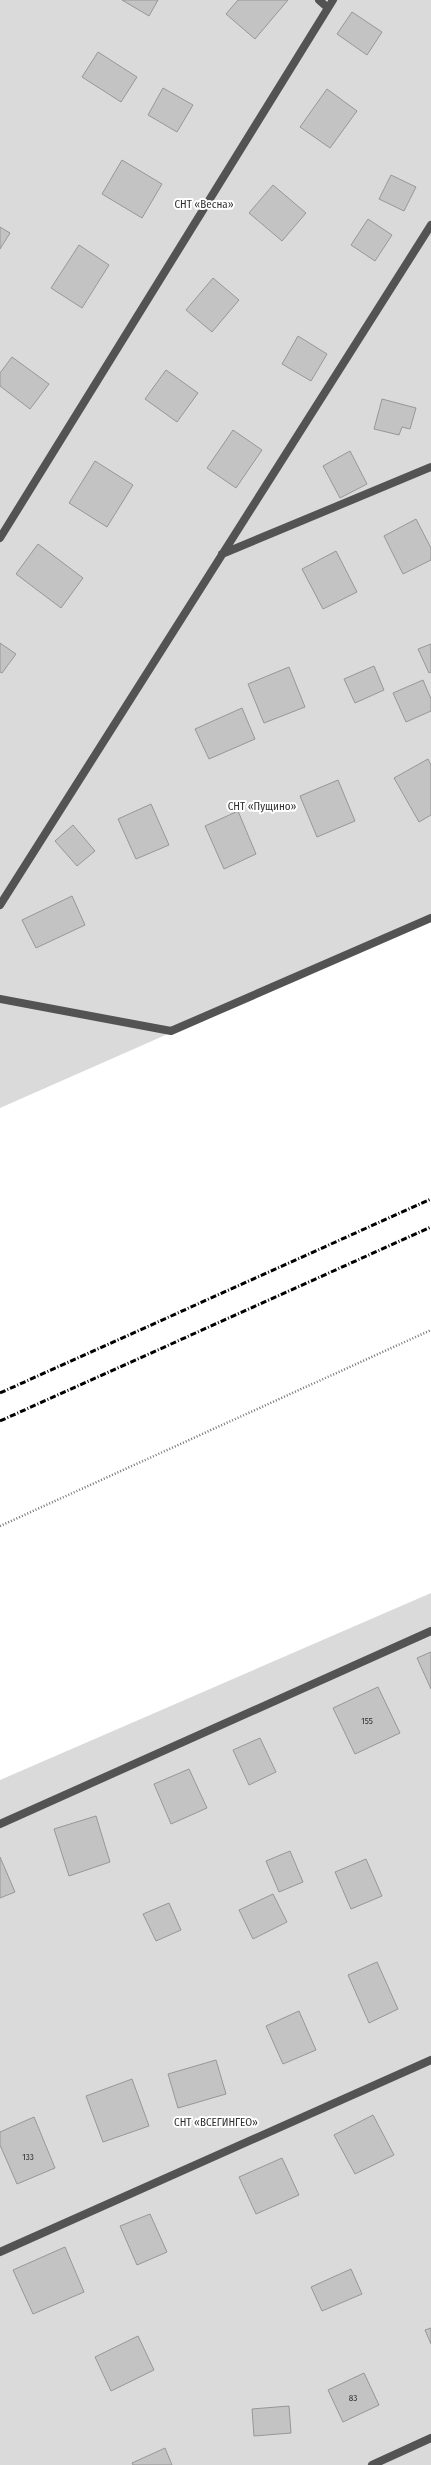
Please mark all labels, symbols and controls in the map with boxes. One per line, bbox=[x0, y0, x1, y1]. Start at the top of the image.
park label: СНТ «Весна» bbox=[174, 198, 234, 211]
park label: СНТ «Пущино» bbox=[228, 800, 296, 813]
house number: 155 bbox=[361, 1716, 373, 1726]
park label: СНТ «ВСЕГИНГЕО» bbox=[174, 2116, 258, 2129]
house number: 133 bbox=[22, 2152, 34, 2162]
house number: 83 bbox=[349, 2393, 357, 2403]

